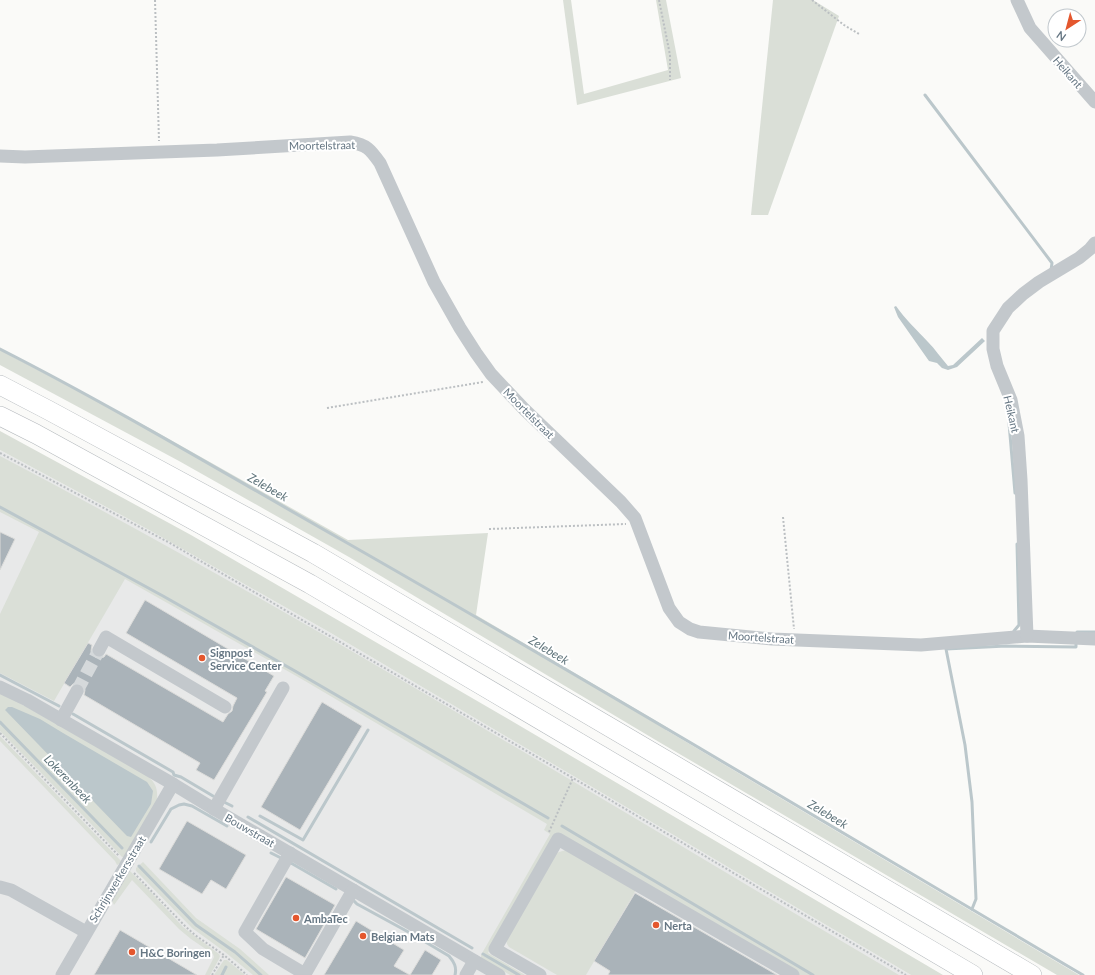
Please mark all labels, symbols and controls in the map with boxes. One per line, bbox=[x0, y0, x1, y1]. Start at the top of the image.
north arrow bbox=[1047, 8, 1087, 48]
text: N bbox=[1054, 29, 1068, 44]
street label: Heikant bbox=[1051, 53, 1085, 91]
street label: Moortelstraat bbox=[289, 138, 355, 152]
street label: Moortelstraat bbox=[501, 385, 557, 441]
street label: Heikant bbox=[1001, 394, 1023, 434]
water label: Zelebeek bbox=[244, 469, 291, 505]
street label: Moortelstraat bbox=[727, 628, 795, 646]
water label: Zelebeek bbox=[525, 632, 572, 668]
place label: Signpost Service Center bbox=[210, 646, 282, 672]
marker: Signpost Service Center bbox=[197, 653, 207, 663]
water label: Lokerenbeek bbox=[41, 751, 95, 807]
water label: Zelebeek bbox=[804, 796, 851, 832]
street label: Bouwstraat bbox=[223, 811, 277, 850]
street label: Schrijnwerkersstraat bbox=[86, 833, 148, 924]
place label: AmbaTec bbox=[303, 912, 348, 925]
marker: AmbaTec bbox=[291, 913, 301, 923]
place label: Nerta bbox=[664, 919, 692, 932]
marker: Nerta bbox=[651, 920, 661, 930]
place label: Belgian Mats bbox=[371, 930, 435, 943]
marker: Belgian Mats bbox=[358, 931, 368, 941]
place label: H&C Boringen bbox=[140, 946, 211, 959]
marker: H&C Boringen bbox=[127, 947, 137, 957]

